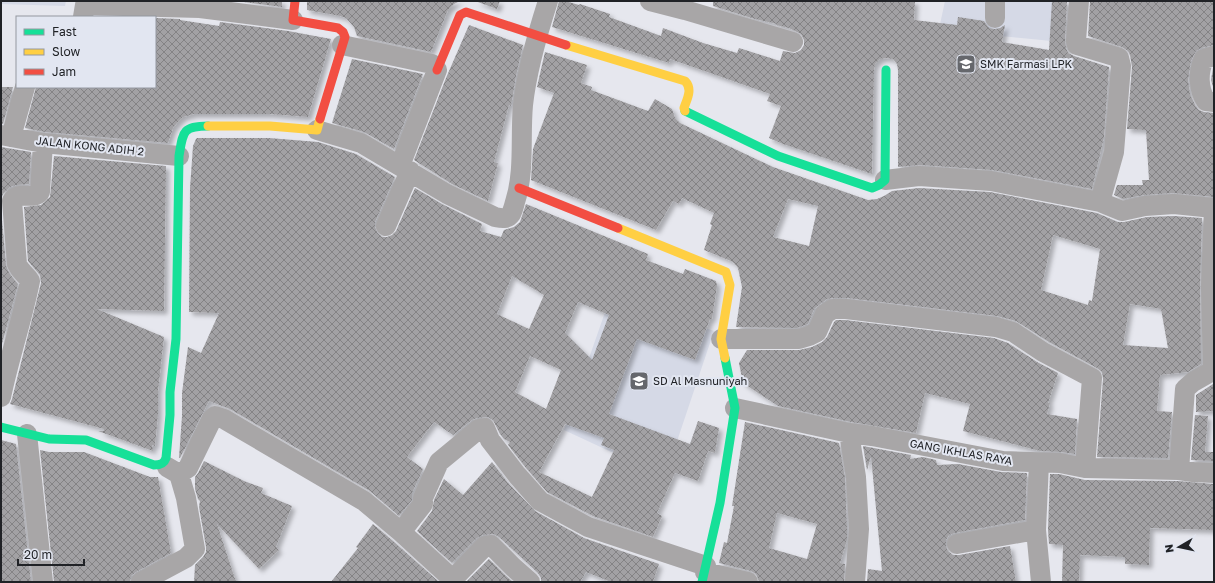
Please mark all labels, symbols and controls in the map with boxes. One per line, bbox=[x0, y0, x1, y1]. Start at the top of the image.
legend bbox=[16, 16, 156, 88]
text: Fast bbox=[52, 24, 77, 39]
text: Slow bbox=[52, 44, 80, 59]
school or university icon: SMK Farmasi LPK bbox=[955, 53, 977, 75]
place label: SMK Farmasi LPK bbox=[980, 57, 1073, 70]
text: Jam bbox=[52, 64, 76, 79]
street label: JALAN KONG ADIH 2 bbox=[35, 133, 145, 158]
school or university icon: SD Al Masnuniyah bbox=[628, 370, 650, 392]
place label: SD Al Masnuniyah bbox=[653, 374, 747, 387]
street label: GANG IKHLAS RAYA bbox=[909, 436, 1014, 467]
north arrow bbox=[1159, 527, 1199, 567]
scale bar bbox=[18, 541, 84, 567]
text: N bbox=[1162, 543, 1176, 554]
text: 20 m bbox=[24, 547, 52, 562]

